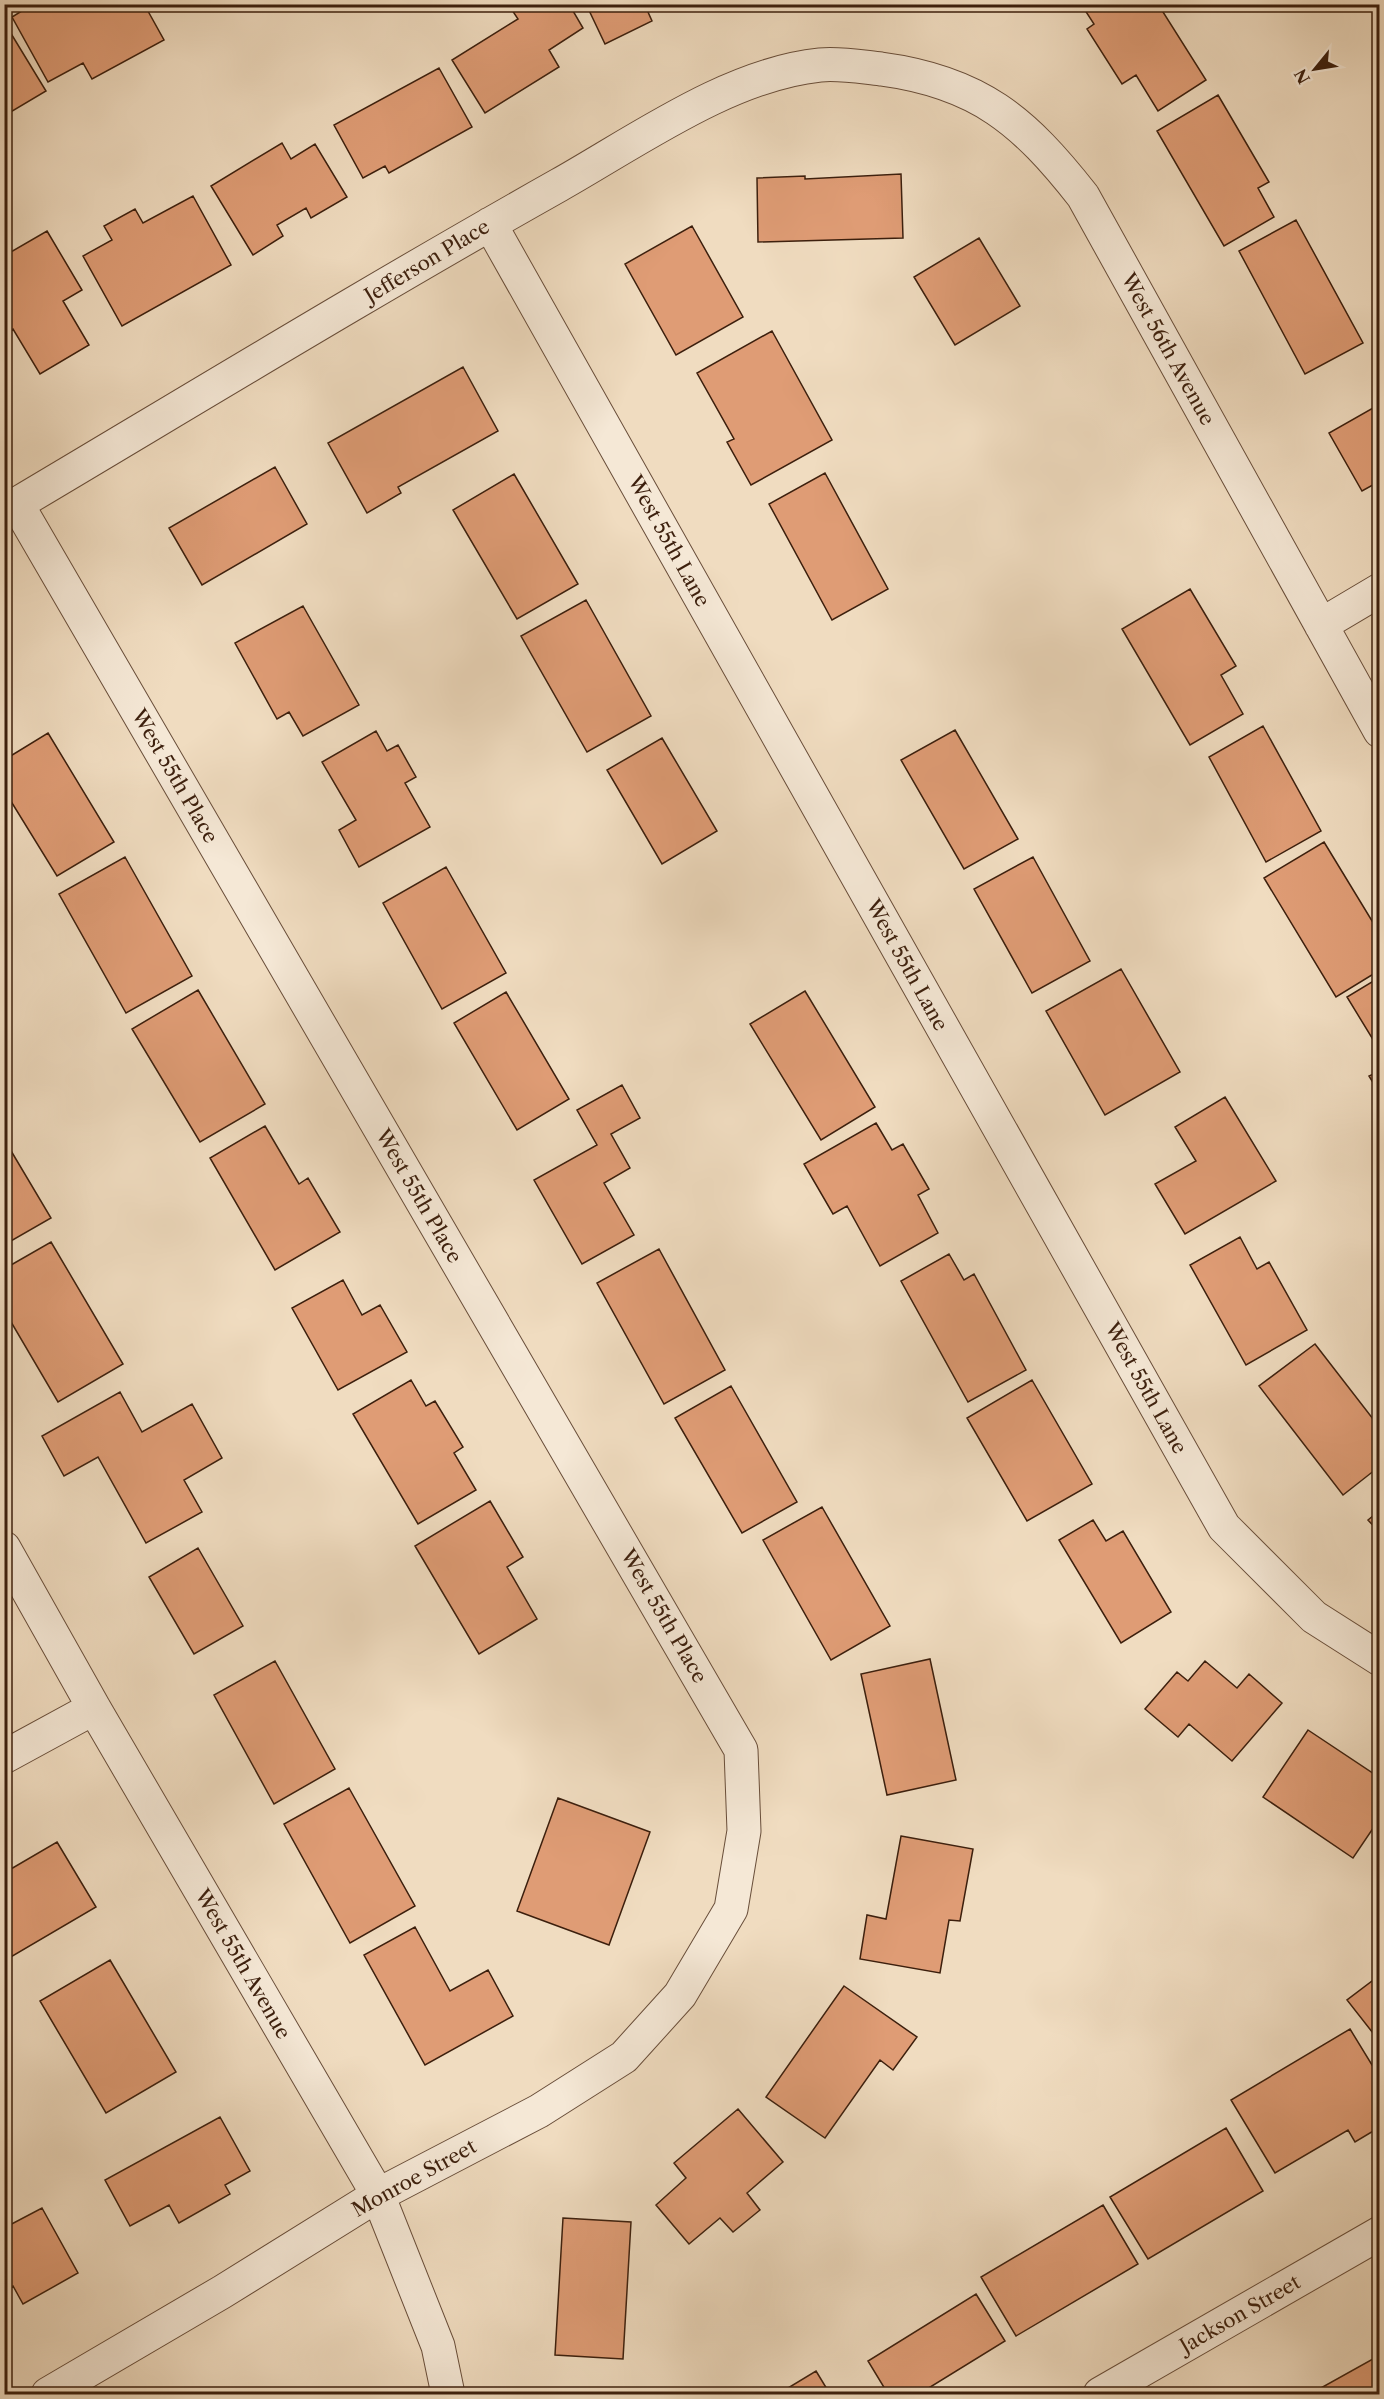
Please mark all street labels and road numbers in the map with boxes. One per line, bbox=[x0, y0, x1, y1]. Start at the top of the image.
street label: Jefferson Place bbox=[358, 214, 494, 309]
street label: West 56th Avenue bbox=[1116, 268, 1220, 429]
street label: West 55th Lane bbox=[623, 470, 715, 611]
street label: West 55th Place bbox=[126, 704, 223, 847]
street label: West 55th Lane bbox=[861, 894, 953, 1035]
street label: West 55th Place bbox=[370, 1124, 467, 1267]
street label: West 55th Lane bbox=[1100, 1317, 1192, 1458]
street label: West 55th Place bbox=[615, 1544, 712, 1687]
street label: West 55th Avenue bbox=[190, 1884, 296, 2043]
street label: Monroe Street bbox=[348, 2134, 480, 2222]
street label: Jackson Street bbox=[1173, 2270, 1304, 2360]

